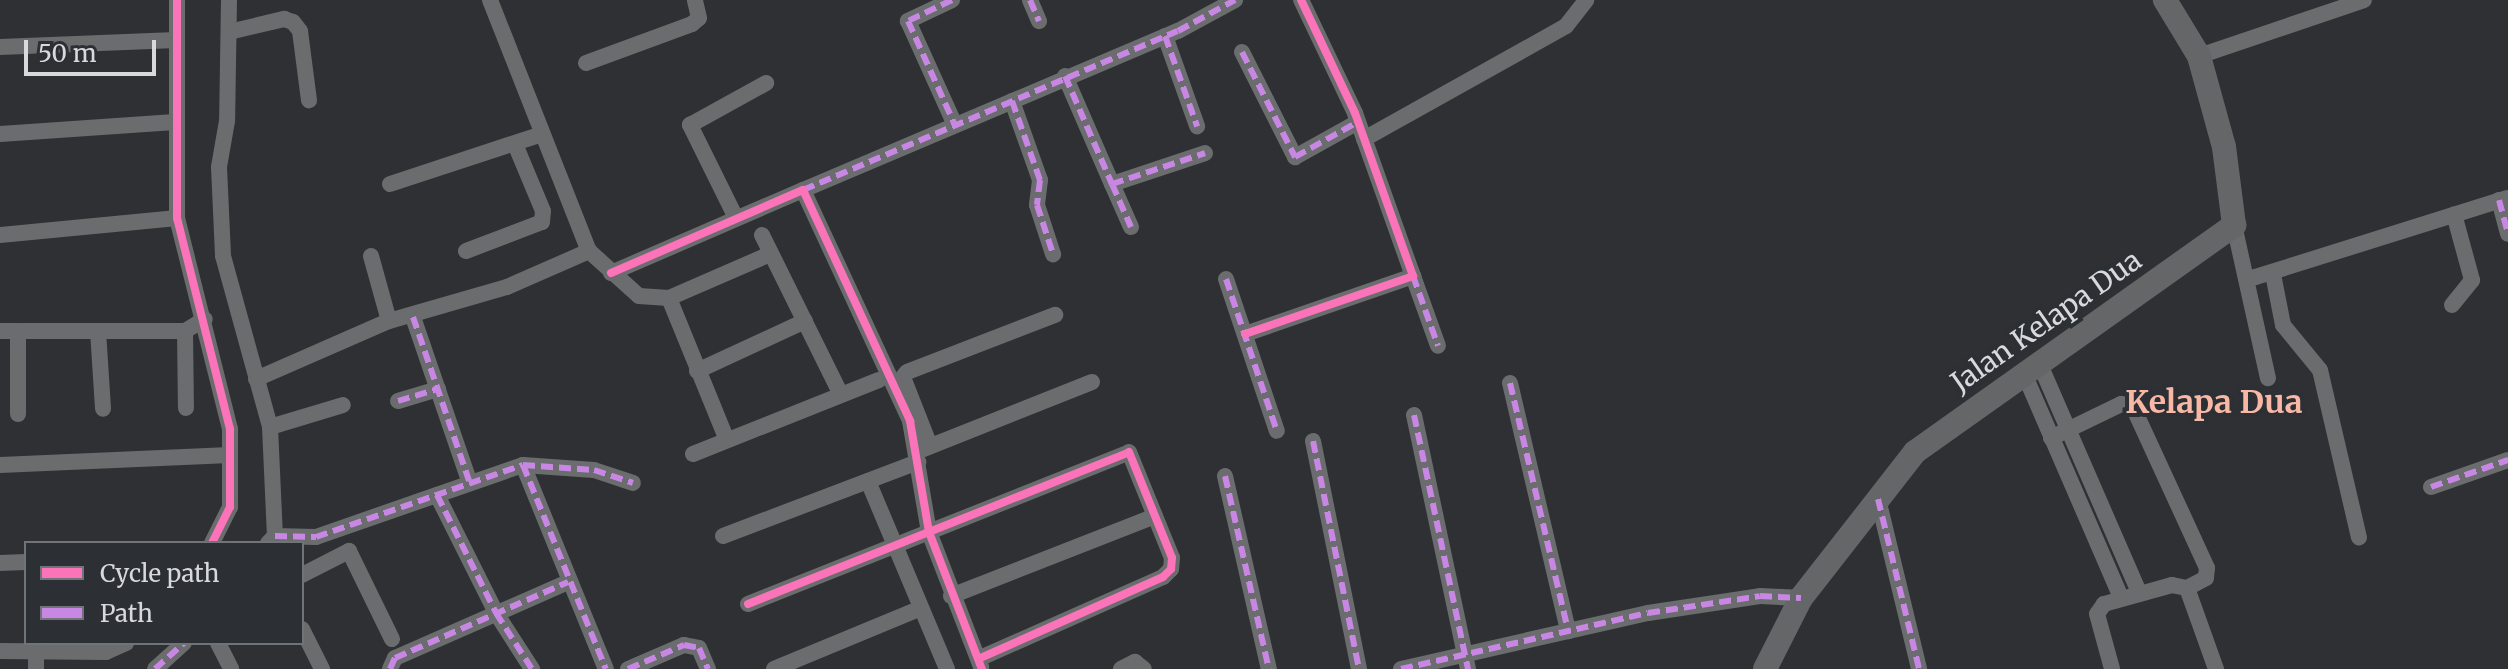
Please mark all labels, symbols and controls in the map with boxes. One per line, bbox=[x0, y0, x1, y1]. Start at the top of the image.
scale bar bbox=[28, 24, 160, 74]
text: 50 m bbox=[38, 38, 97, 69]
street label: Jalan Kelapa Dua bbox=[1945, 243, 2147, 399]
district label: Kelapa Dua bbox=[2125, 383, 2303, 421]
legend bbox=[24, 541, 304, 645]
text: Cycle path bbox=[100, 558, 219, 589]
text: Path bbox=[100, 598, 153, 629]

